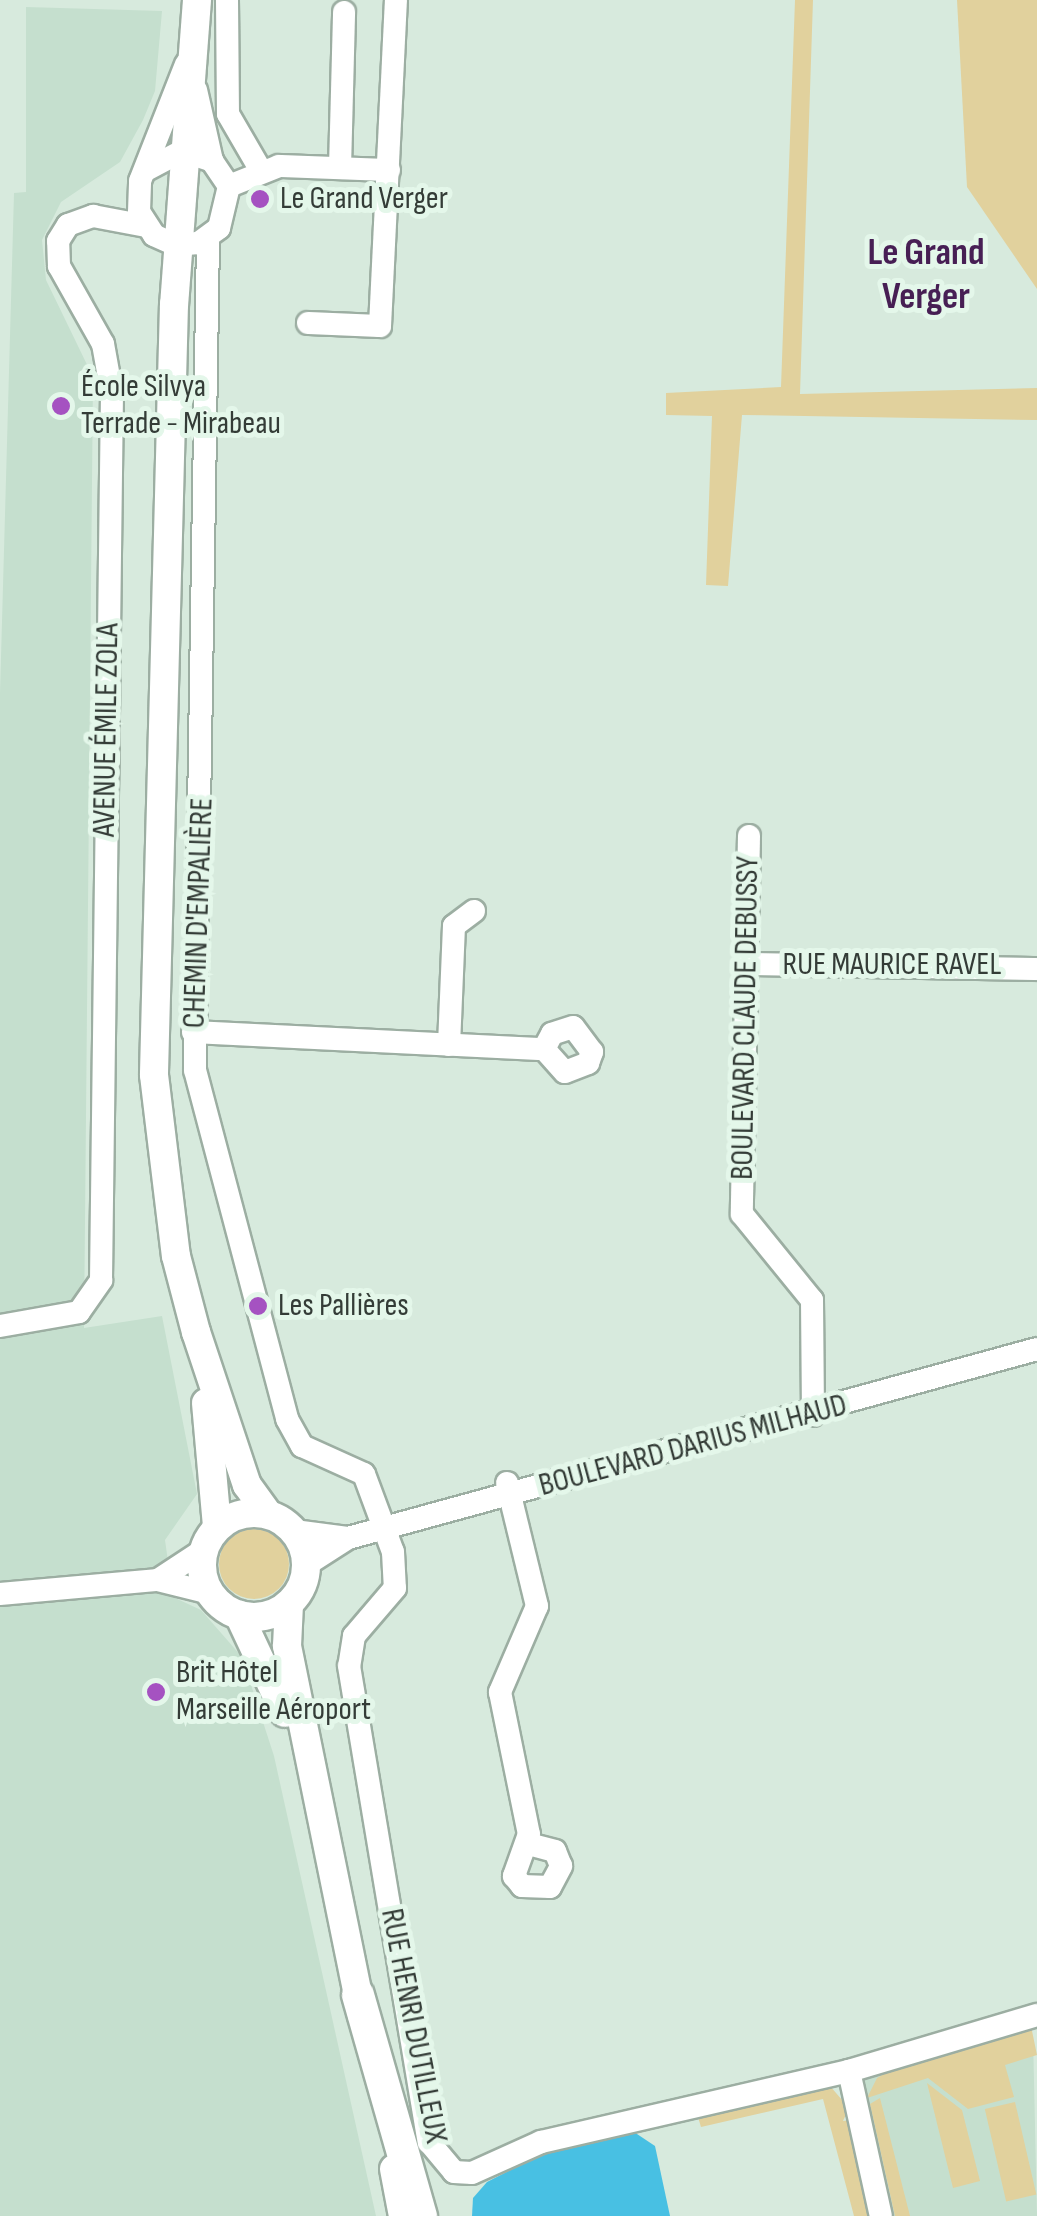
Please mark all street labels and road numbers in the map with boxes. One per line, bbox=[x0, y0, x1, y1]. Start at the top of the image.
street label: AVENUE ÉMILE ZOLA bbox=[86, 623, 128, 837]
street label: CHEMIN D'EMPALIÈRE bbox=[176, 797, 222, 1029]
street label: BOULEVARD CLAUDE DEBUSSY bbox=[724, 856, 768, 1180]
street label: RUE MAURICE RAVEL bbox=[783, 946, 1001, 984]
street label: BOULEVARD DARIUS MILHAUD bbox=[535, 1386, 851, 1506]
street label: RUE HENRI DUTILLEUX bbox=[371, 1905, 455, 2147]

